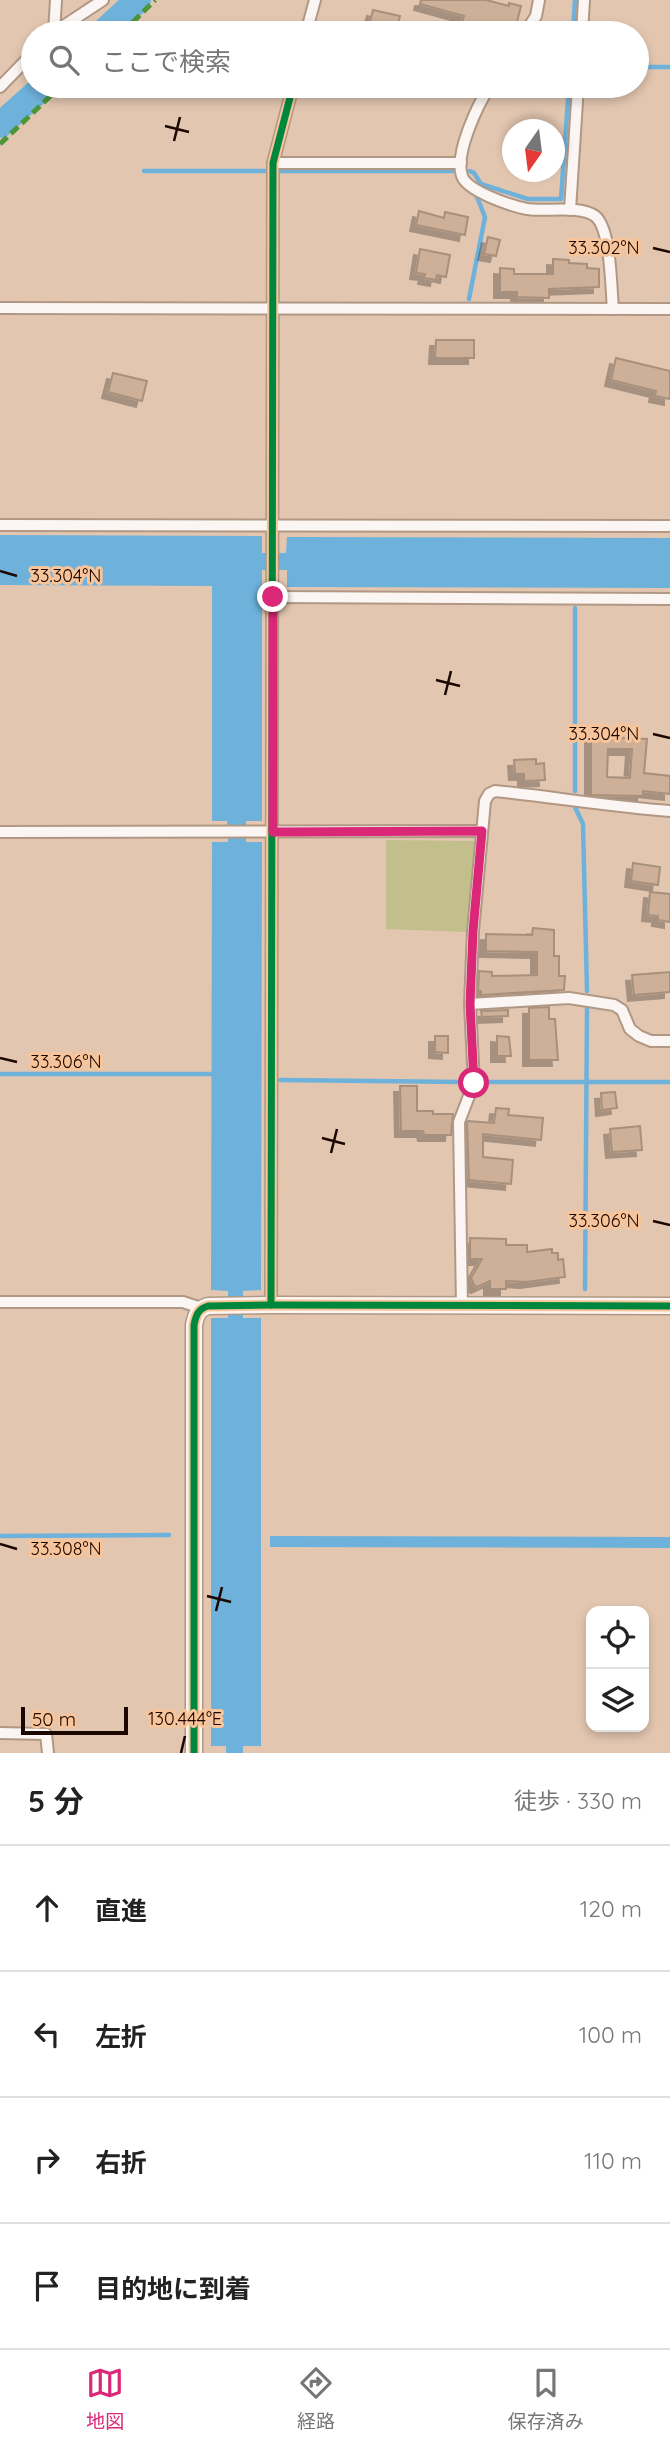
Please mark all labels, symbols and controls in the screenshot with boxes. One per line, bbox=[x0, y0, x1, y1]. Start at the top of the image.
search box bbox=[21, 21, 649, 98]
icon: search bbox=[45, 41, 83, 79]
text: ここで検索 bbox=[101, 45, 231, 78]
north arrow bbox=[502, 119, 565, 182]
text: 33.302°N bbox=[568, 236, 640, 259]
text: 33.304°N bbox=[31, 564, 101, 587]
route end bbox=[257, 581, 288, 612]
text: 33.304°N bbox=[569, 722, 639, 745]
text: 33.306°N bbox=[30, 1050, 102, 1073]
route start bbox=[458, 1067, 489, 1098]
text: 33.306°N bbox=[568, 1209, 640, 1232]
text: 33.308°N bbox=[30, 1537, 102, 1560]
map controls bbox=[586, 1606, 649, 1732]
button: locate bbox=[586, 1606, 649, 1669]
button: layers bbox=[586, 1669, 649, 1732]
scale bar bbox=[21, 1704, 128, 1736]
text: 50 m bbox=[32, 1707, 76, 1731]
text: 130.444°E bbox=[148, 1707, 222, 1730]
text: 5 分 bbox=[28, 1782, 84, 1820]
text: 徒歩 · 330 m bbox=[514, 1786, 642, 1815]
icon: ahead bbox=[28, 1889, 66, 1927]
text: 直進 bbox=[95, 1894, 147, 1927]
text: 120 m bbox=[580, 1894, 642, 1923]
icon: left bbox=[28, 2015, 66, 2053]
text: 左折 bbox=[95, 2020, 147, 2053]
text: 100 m bbox=[579, 2020, 642, 2049]
icon: right bbox=[28, 2141, 66, 2179]
text: 右折 bbox=[95, 2146, 147, 2179]
text: 110 m bbox=[584, 2146, 642, 2175]
icon: arrive bbox=[28, 2267, 66, 2305]
text: 目的地に到着 bbox=[95, 2272, 251, 2305]
tab: 地図 bbox=[86, 2364, 124, 2433]
tab: 経路 bbox=[297, 2364, 335, 2433]
tab: 保存済み bbox=[508, 2364, 584, 2433]

